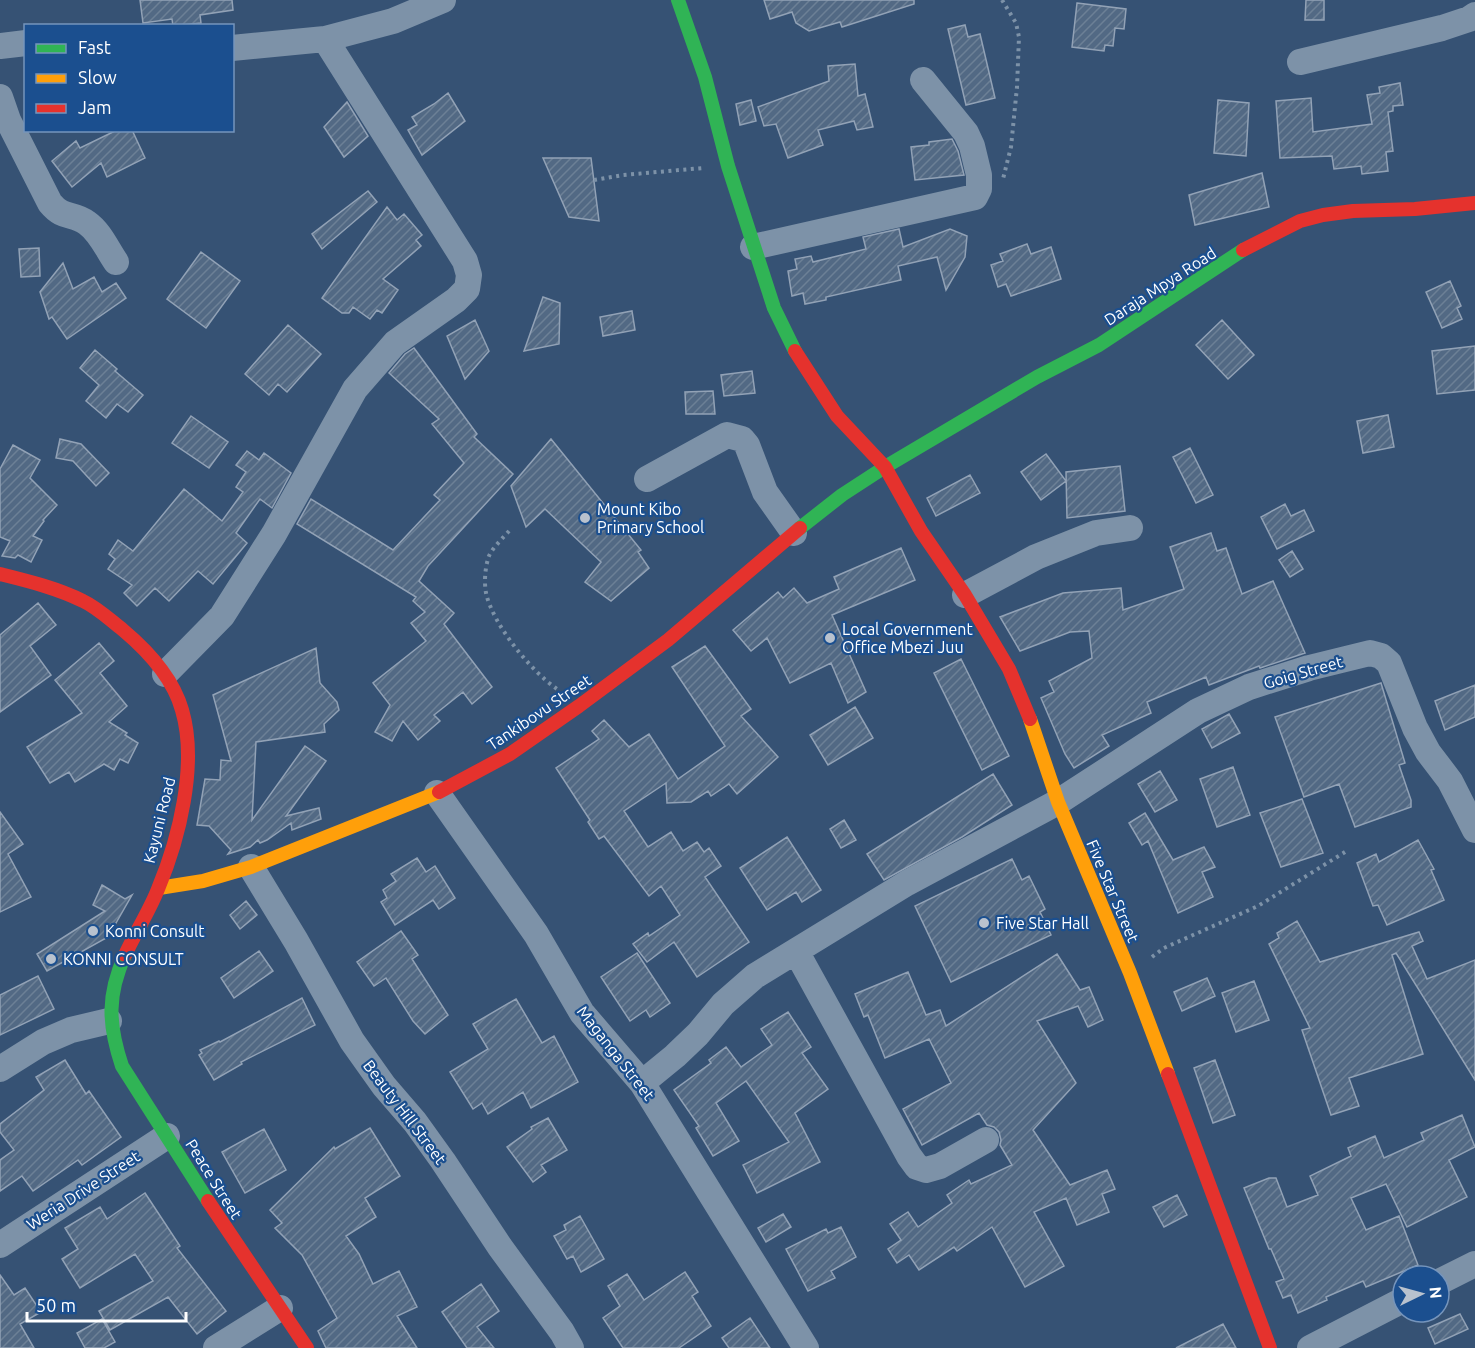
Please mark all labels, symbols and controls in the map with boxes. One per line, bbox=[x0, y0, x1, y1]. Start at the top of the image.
legend bbox=[24, 24, 234, 132]
text: Fast bbox=[78, 37, 111, 57]
text: Slow bbox=[78, 67, 117, 87]
text: Jam bbox=[78, 97, 112, 117]
street label: Daraja Mpya Road bbox=[1101, 243, 1219, 329]
place label: Mount Kibo Primary School bbox=[597, 500, 704, 536]
marker: Mount Kibo Primary School bbox=[578, 511, 592, 525]
place label: Local Government Office Mbezi Juu bbox=[842, 620, 973, 656]
marker: Local Government Office Mbezi Juu bbox=[823, 631, 837, 645]
street label: Goig Street bbox=[1261, 652, 1345, 692]
street label: Tankibovu Street bbox=[484, 670, 595, 753]
street label: Kayuni Road bbox=[140, 775, 178, 865]
street label: Five Star Street bbox=[1083, 837, 1143, 946]
place label: Five Star Hall bbox=[996, 914, 1089, 932]
marker: Five Star Hall bbox=[977, 916, 991, 930]
place label: Konni Consult bbox=[105, 922, 205, 940]
marker: Konni Consult bbox=[86, 924, 100, 938]
place label: KONNI CONSULT bbox=[63, 950, 184, 968]
marker: KONNI CONSULT bbox=[44, 952, 58, 966]
street label: Maganga Street bbox=[574, 1002, 659, 1104]
street label: Beauty Hill Street bbox=[360, 1056, 450, 1168]
street label: Peace Street bbox=[182, 1136, 246, 1223]
street label: Weria Drive Street bbox=[23, 1146, 144, 1233]
north arrow bbox=[1391, 1264, 1451, 1324]
scale bar bbox=[27, 1285, 186, 1323]
text: N bbox=[1426, 1286, 1445, 1299]
text: 50 m bbox=[36, 1295, 76, 1315]

